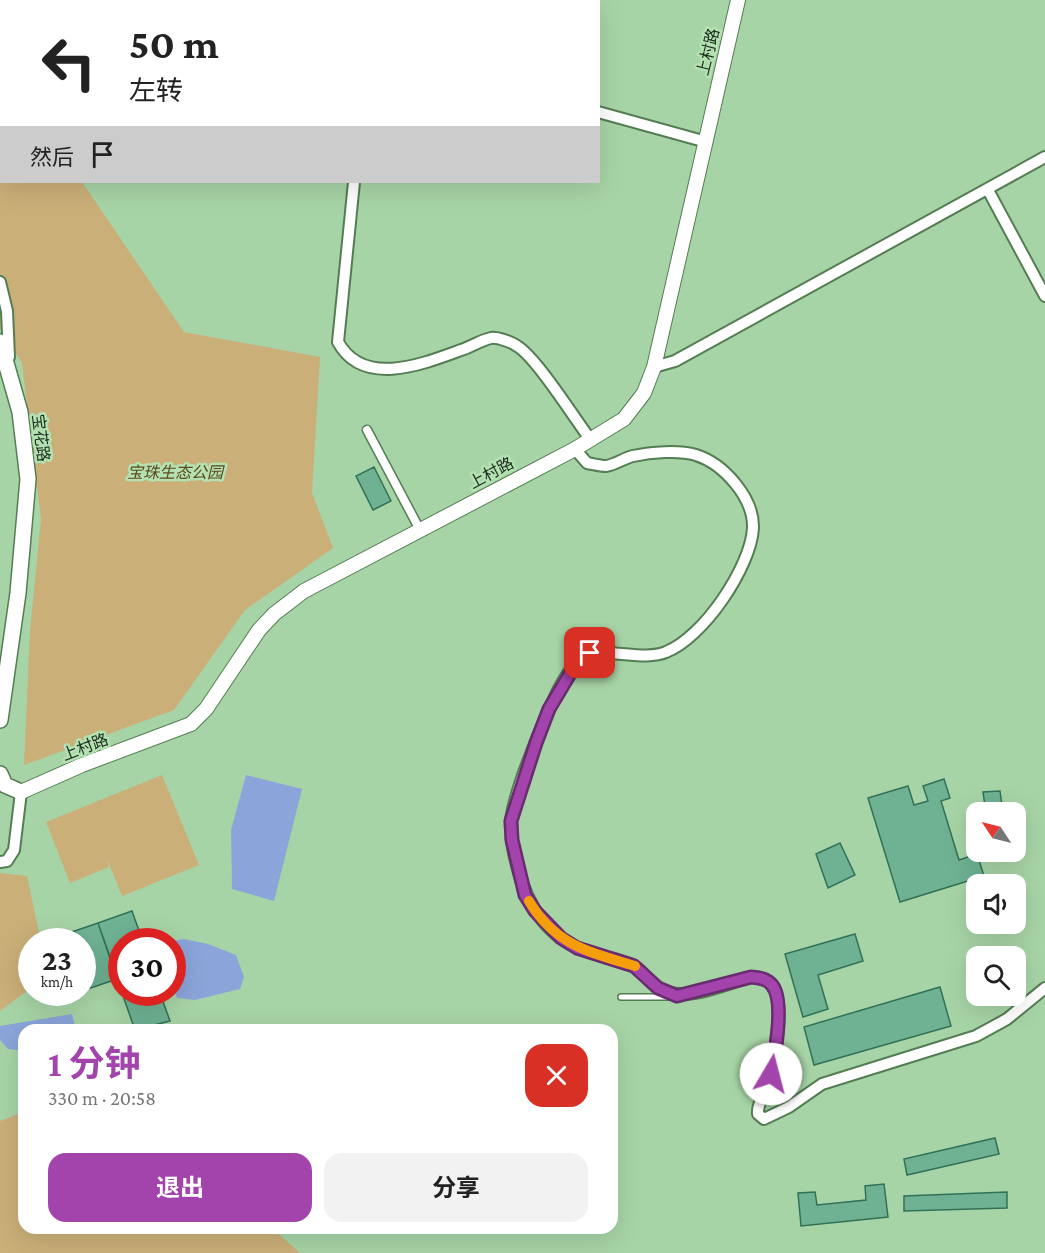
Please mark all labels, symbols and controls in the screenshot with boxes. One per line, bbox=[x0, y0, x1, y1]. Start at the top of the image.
text: 50 m bbox=[129, 20, 219, 67]
icon: left bbox=[30, 24, 108, 102]
street label: 上村路 bbox=[694, 27, 722, 77]
text: 左转 bbox=[129, 76, 183, 106]
icon: arrive bbox=[86, 138, 119, 171]
text: 然后 bbox=[30, 145, 74, 170]
street label: 宝花路 bbox=[30, 413, 52, 463]
street label: 上村路 bbox=[466, 454, 516, 492]
park label: 宝珠生态公园 bbox=[127, 464, 225, 481]
pin bbox=[564, 627, 615, 678]
icon: arrive bbox=[573, 636, 606, 669]
street label: 上村路 bbox=[60, 730, 110, 764]
north arrow bbox=[966, 802, 1026, 862]
map controls bbox=[966, 802, 1026, 1006]
button: sound bbox=[966, 874, 1026, 934]
speed limit sign: 30 bbox=[108, 928, 186, 1006]
text: 23 bbox=[42, 943, 72, 976]
button: search bbox=[966, 946, 1026, 1006]
text: km/h bbox=[41, 974, 73, 990]
position arrow bbox=[739, 1042, 803, 1106]
text: 1 分钟 bbox=[48, 1044, 140, 1084]
button: close bbox=[525, 1044, 588, 1107]
text: 330 m · 20:58 bbox=[48, 1087, 156, 1109]
button: 退出 bbox=[48, 1153, 312, 1222]
button: 分享 bbox=[324, 1153, 588, 1222]

